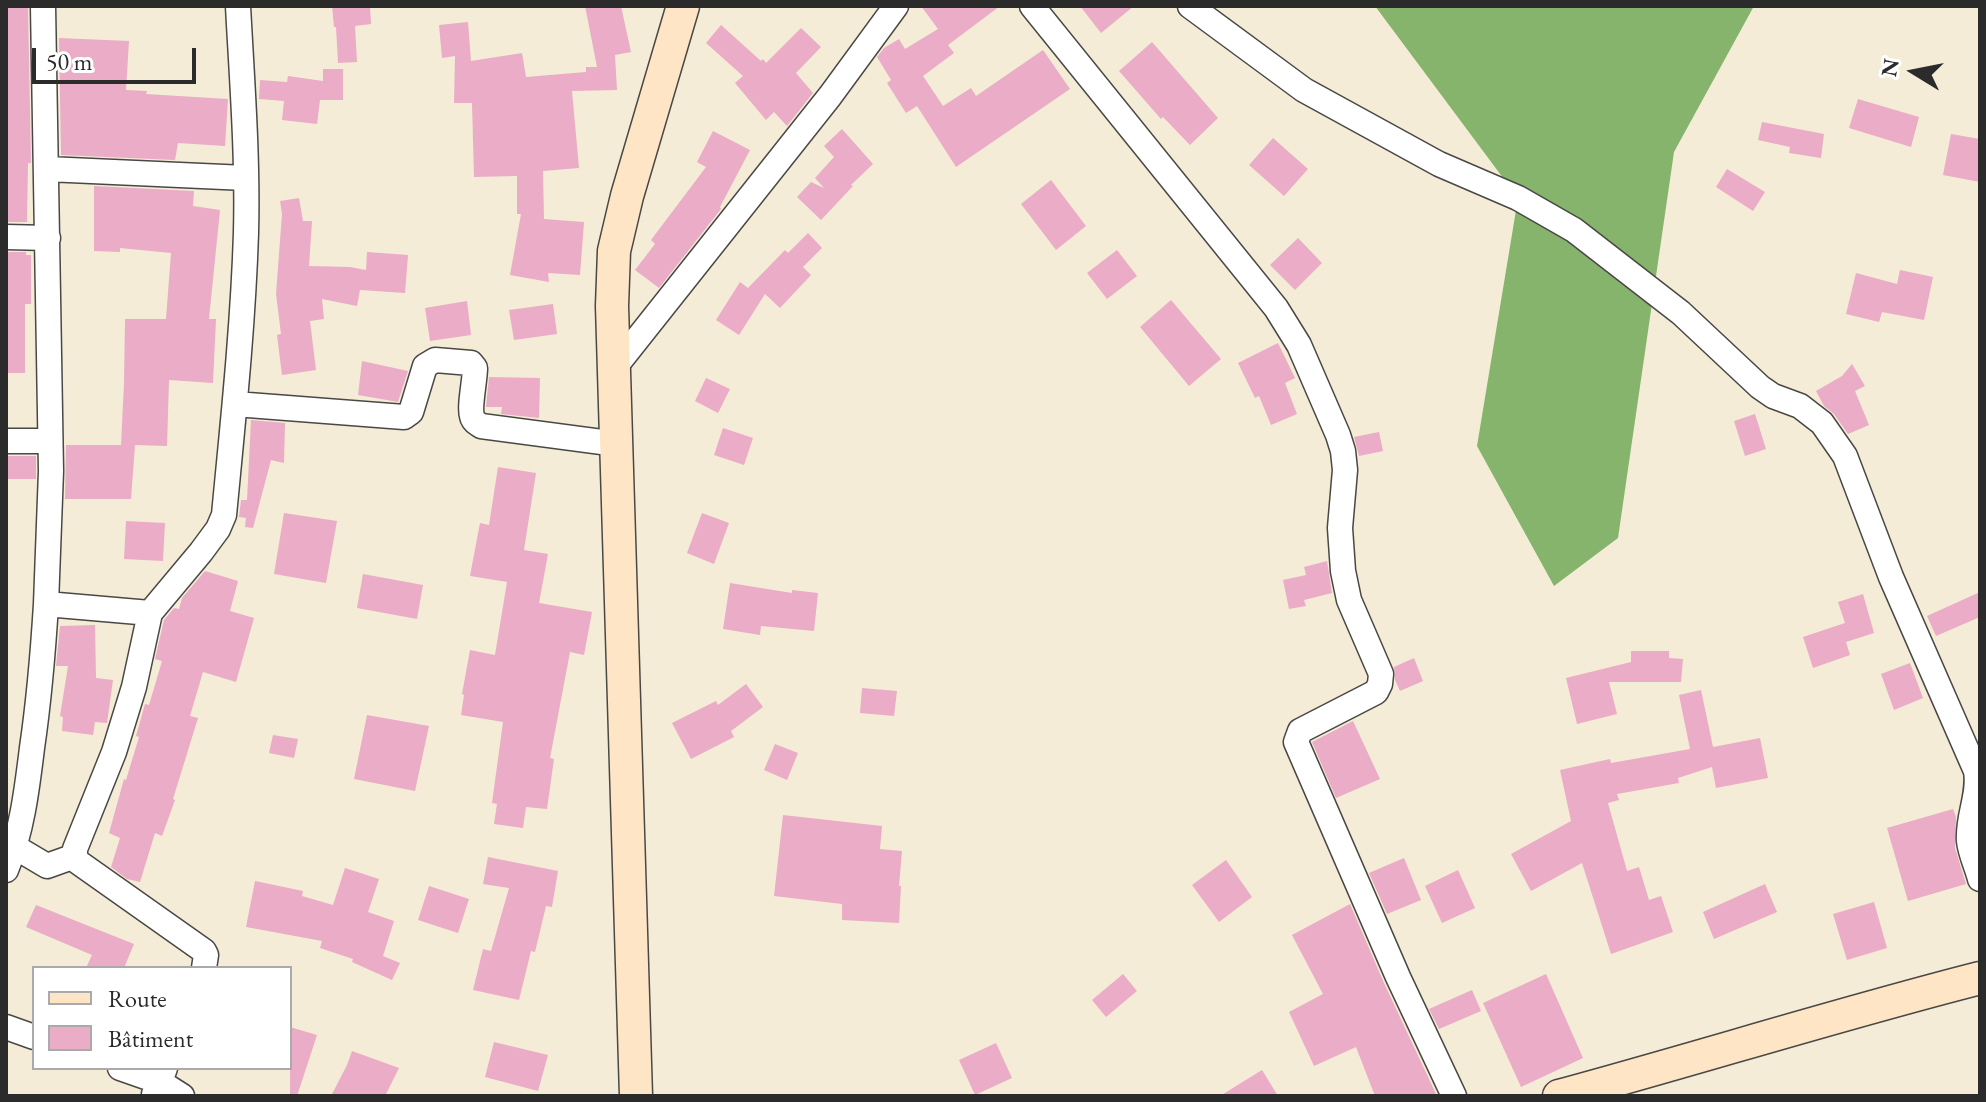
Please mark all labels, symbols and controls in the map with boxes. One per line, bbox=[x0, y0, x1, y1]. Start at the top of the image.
scale bar bbox=[36, 32, 200, 82]
north arrow bbox=[1874, 32, 1954, 112]
text: 50 m bbox=[46, 46, 93, 77]
text: N bbox=[1874, 56, 1906, 79]
legend bbox=[32, 966, 292, 1070]
text: Route bbox=[108, 983, 167, 1014]
text: Bâtiment bbox=[108, 1023, 193, 1054]

